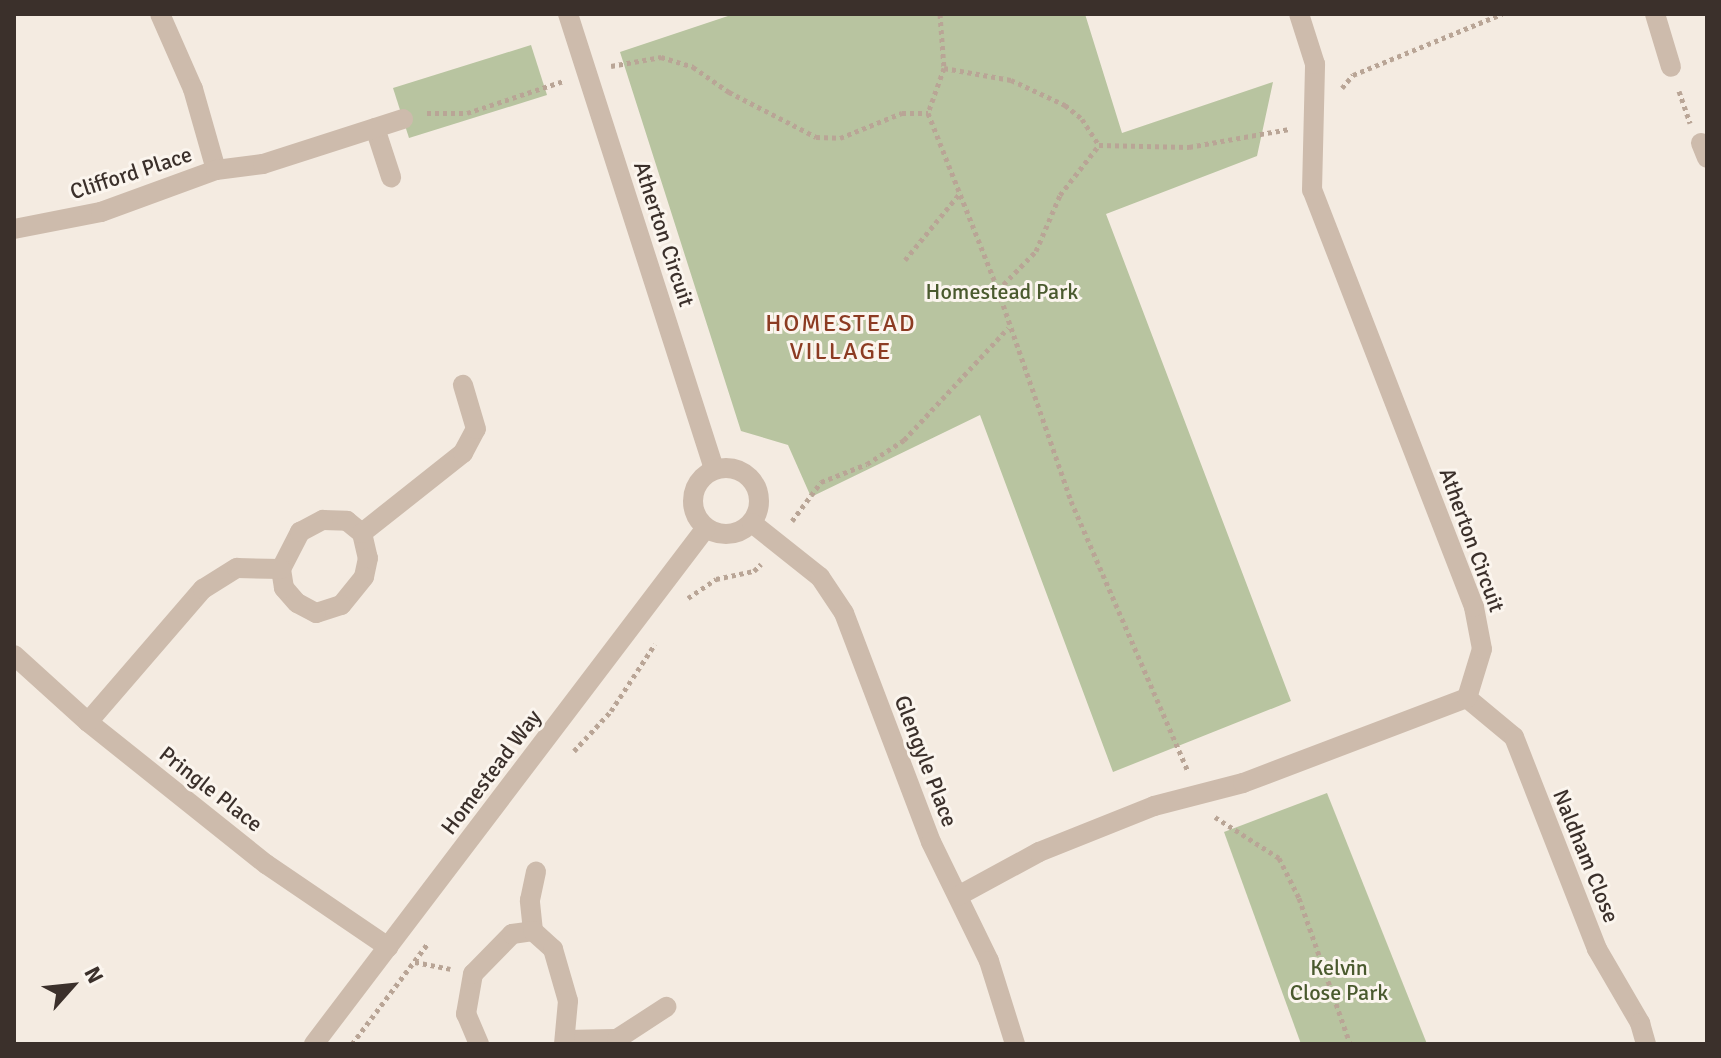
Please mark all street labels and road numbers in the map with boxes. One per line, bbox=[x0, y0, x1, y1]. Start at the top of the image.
street label: Clifford Place bbox=[67, 141, 195, 205]
street label: Atherton Circuit bbox=[628, 158, 700, 310]
street label: Atherton Circuit bbox=[1434, 465, 1510, 615]
street label: Glengyle Place bbox=[889, 692, 963, 830]
street label: Homestead Way bbox=[435, 704, 547, 840]
street label: Pringle Place bbox=[154, 741, 268, 837]
street label: Naldham Close bbox=[1547, 786, 1625, 926]

